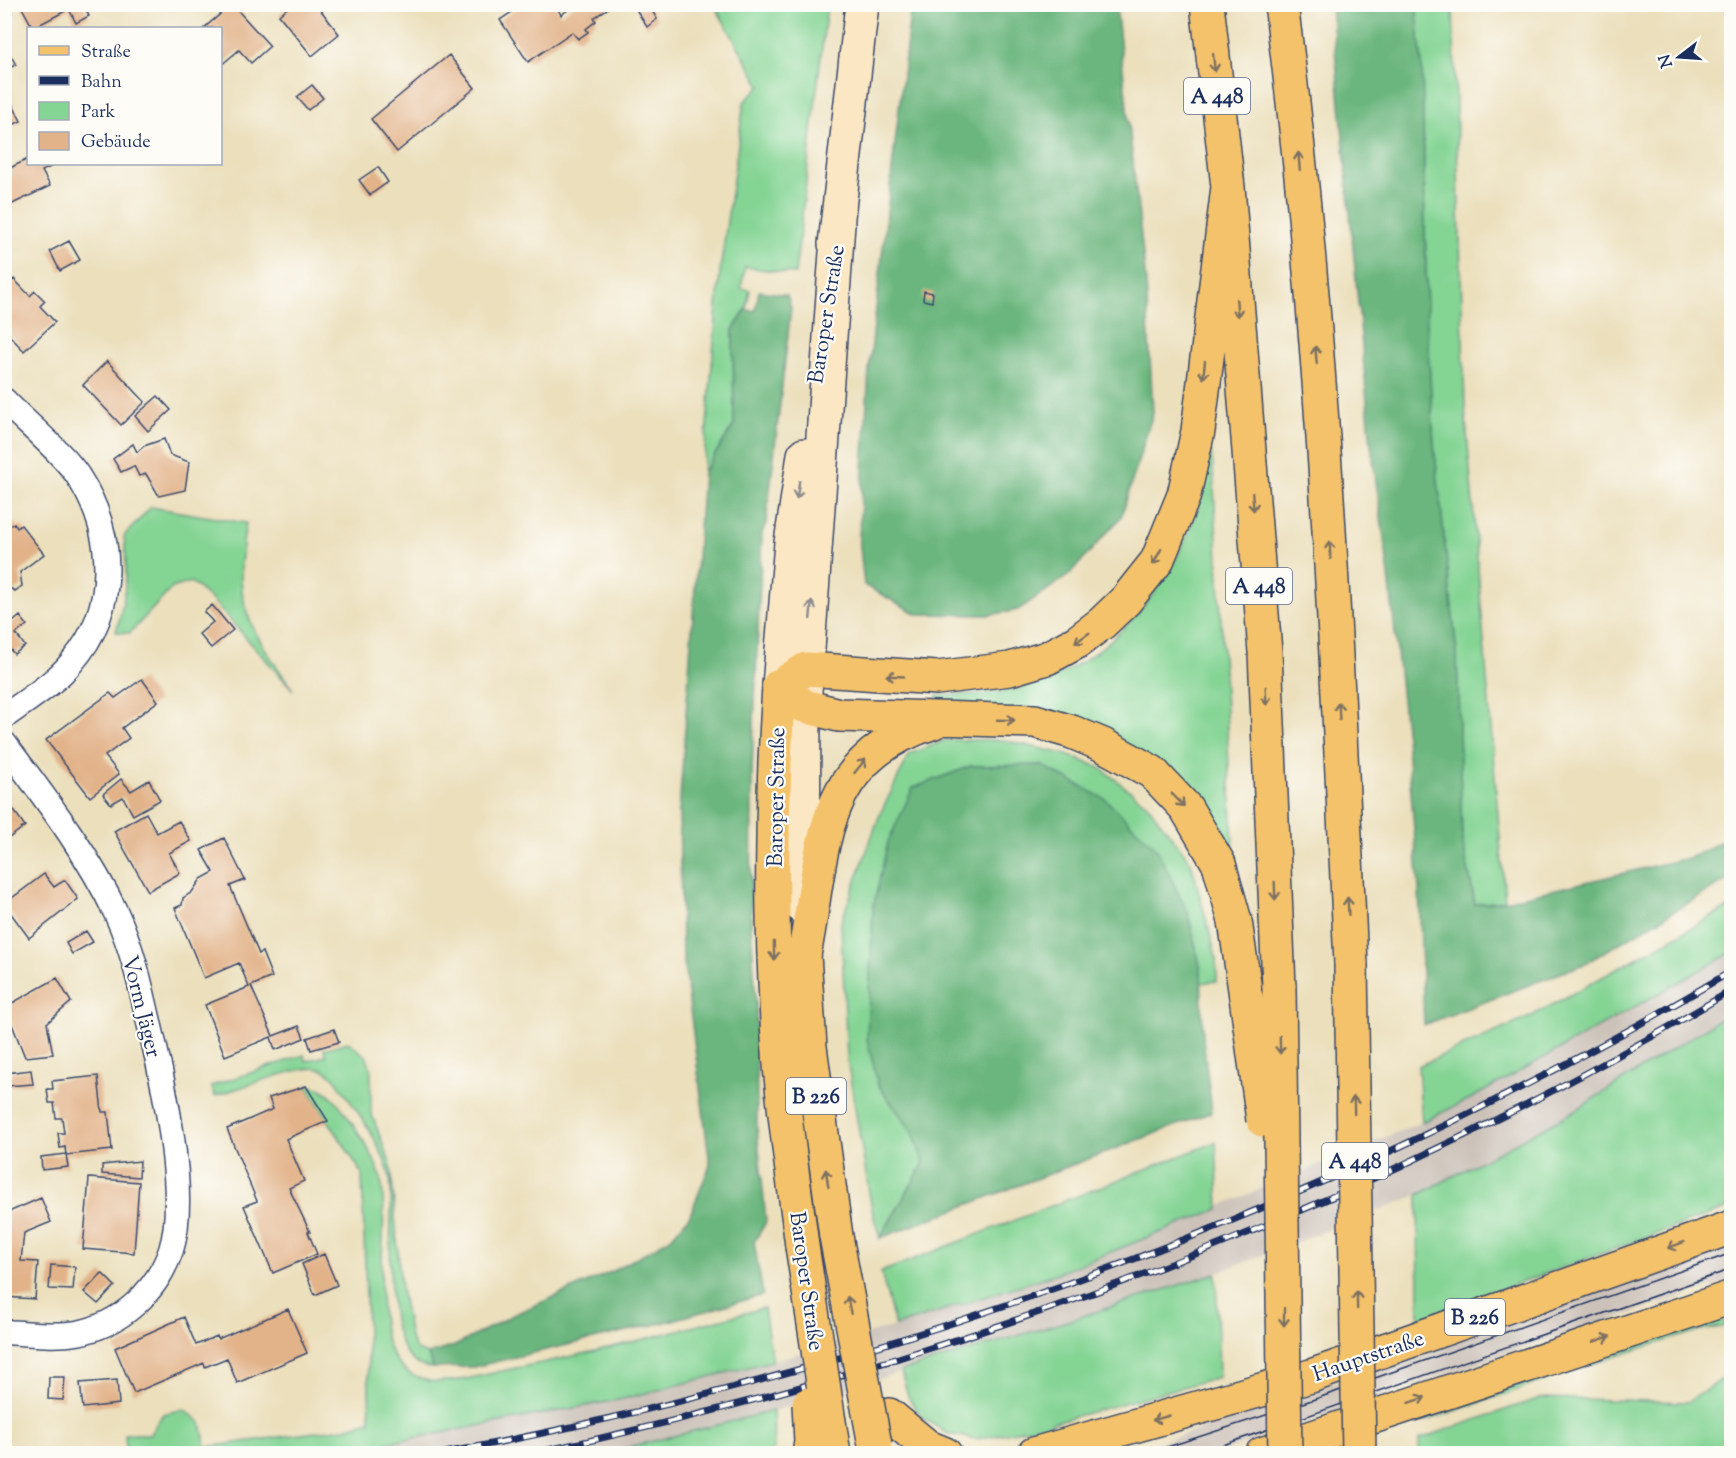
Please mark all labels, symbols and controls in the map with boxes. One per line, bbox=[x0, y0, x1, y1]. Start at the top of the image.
legend bbox=[27, 27, 222, 165]
north arrow bbox=[1649, 27, 1709, 87]
text: Straße bbox=[81, 40, 131, 66]
text: N bbox=[1654, 51, 1680, 70]
one-way arrow bbox=[1208, 52, 1219, 72]
text: Bahn bbox=[81, 70, 122, 96]
road number: A 448 bbox=[1184, 78, 1250, 114]
text: Park bbox=[81, 100, 116, 126]
text: Gebäude bbox=[81, 130, 151, 156]
one-way arrow bbox=[1293, 152, 1304, 171]
street label: Baroper Straße bbox=[801, 243, 855, 386]
one-way arrow bbox=[1232, 297, 1243, 317]
one-way arrow bbox=[1310, 346, 1321, 366]
one-way arrow bbox=[1199, 359, 1210, 379]
one-way arrow bbox=[793, 479, 804, 499]
one-way arrow bbox=[1248, 492, 1259, 511]
one-way arrow bbox=[1324, 540, 1335, 560]
one-way arrow bbox=[1151, 548, 1163, 566]
road number: A 448 bbox=[1226, 568, 1292, 604]
one-way arrow bbox=[806, 601, 817, 621]
one-way arrow bbox=[1074, 632, 1090, 644]
one-way arrow bbox=[885, 670, 905, 681]
one-way arrow bbox=[1261, 686, 1272, 706]
one-way arrow bbox=[1333, 702, 1344, 722]
one-way arrow bbox=[996, 714, 1016, 726]
street label: Baroper Straße bbox=[761, 727, 795, 867]
one-way arrow bbox=[854, 758, 867, 774]
one-way arrow bbox=[1171, 792, 1185, 807]
one-way arrow bbox=[1269, 881, 1280, 901]
one-way arrow bbox=[1343, 896, 1354, 916]
one-way arrow bbox=[768, 940, 780, 960]
street label: Vorm Jäger bbox=[112, 952, 168, 1061]
one-way arrow bbox=[1274, 1035, 1285, 1055]
road number: B 226 bbox=[786, 1078, 846, 1114]
one-way arrow bbox=[1348, 1096, 1359, 1116]
road number: A 448 bbox=[1322, 1143, 1388, 1179]
one-way arrow bbox=[822, 1169, 833, 1189]
street label: Baroper Straße bbox=[779, 1210, 831, 1353]
one-way arrow bbox=[1667, 1241, 1686, 1252]
one-way arrow bbox=[1351, 1291, 1363, 1311]
one-way arrow bbox=[843, 1295, 854, 1315]
road number: B 226 bbox=[1445, 1299, 1505, 1335]
one-way arrow bbox=[1278, 1306, 1290, 1326]
street label: Hauptstraße bbox=[1309, 1324, 1429, 1392]
one-way arrow bbox=[1592, 1333, 1611, 1344]
one-way arrow bbox=[1407, 1394, 1425, 1405]
one-way arrow bbox=[1152, 1413, 1171, 1424]

